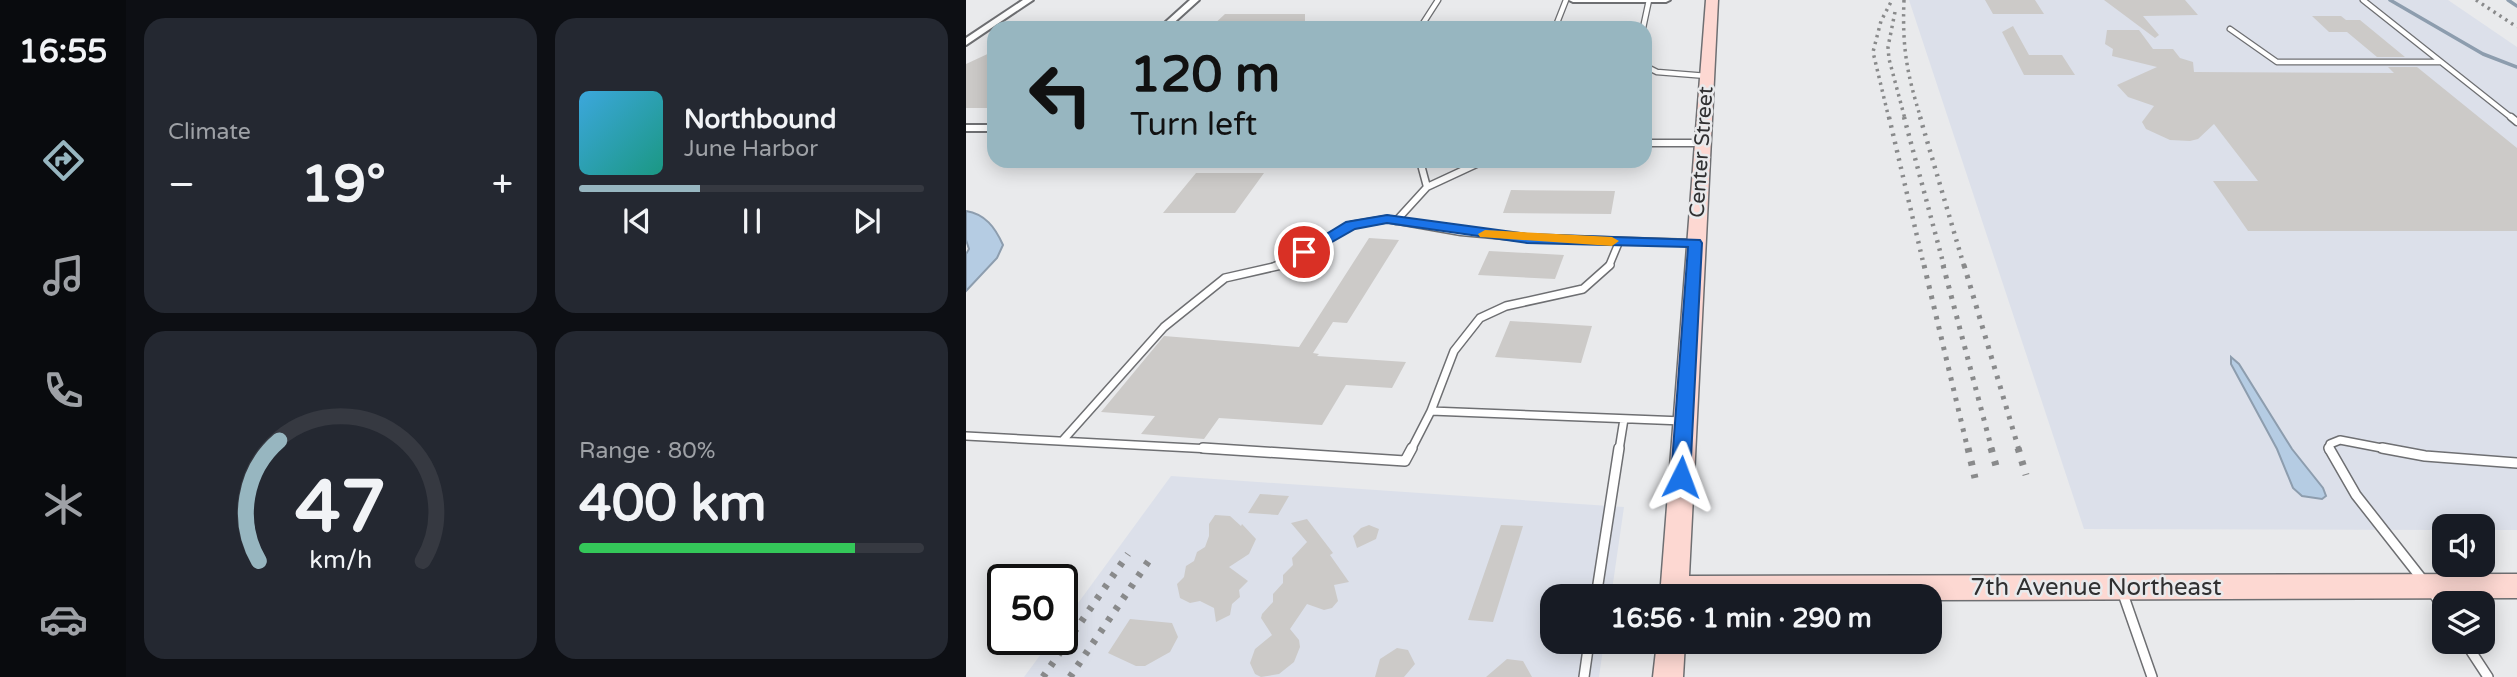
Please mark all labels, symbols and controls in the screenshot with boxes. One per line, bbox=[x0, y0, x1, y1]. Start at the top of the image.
text: 16:55 bbox=[19, 33, 107, 71]
text: 120 m bbox=[1130, 46, 1280, 105]
icon: left bbox=[1015, 49, 1106, 140]
street label: Center Street bbox=[1684, 85, 1719, 219]
text: Northbound bbox=[684, 104, 836, 135]
text: Turn left bbox=[1130, 106, 1257, 144]
text: Climate bbox=[168, 118, 251, 146]
text: June Harbor bbox=[684, 135, 818, 163]
icon: directions bbox=[39, 136, 88, 185]
text: 19° bbox=[301, 153, 386, 216]
text: − bbox=[168, 162, 195, 208]
text: + bbox=[492, 162, 513, 208]
icon: previous bbox=[618, 202, 656, 240]
icon: pause bbox=[733, 202, 771, 240]
icon: next bbox=[848, 202, 886, 240]
pin bbox=[1274, 222, 1334, 282]
icon: arrive bbox=[1285, 233, 1323, 271]
icon: music bbox=[39, 251, 88, 300]
icon: phone bbox=[39, 366, 88, 415]
text: Range · 80% bbox=[579, 437, 715, 465]
position arrow bbox=[1644, 440, 1718, 514]
text: 47 bbox=[295, 464, 386, 552]
text: 400 km bbox=[579, 472, 767, 535]
icon: climate bbox=[39, 480, 88, 529]
map controls bbox=[2432, 514, 2495, 654]
button: sound bbox=[2432, 514, 2495, 577]
text: km/h bbox=[309, 545, 372, 575]
speed limit sign: 50 bbox=[987, 564, 1078, 655]
street label: 7th Avenue Northeast bbox=[1970, 573, 2222, 602]
button: layers bbox=[2432, 591, 2495, 654]
icon: car bbox=[39, 595, 88, 644]
text: 16:56 · 1 min · 290 m bbox=[1610, 603, 1872, 634]

